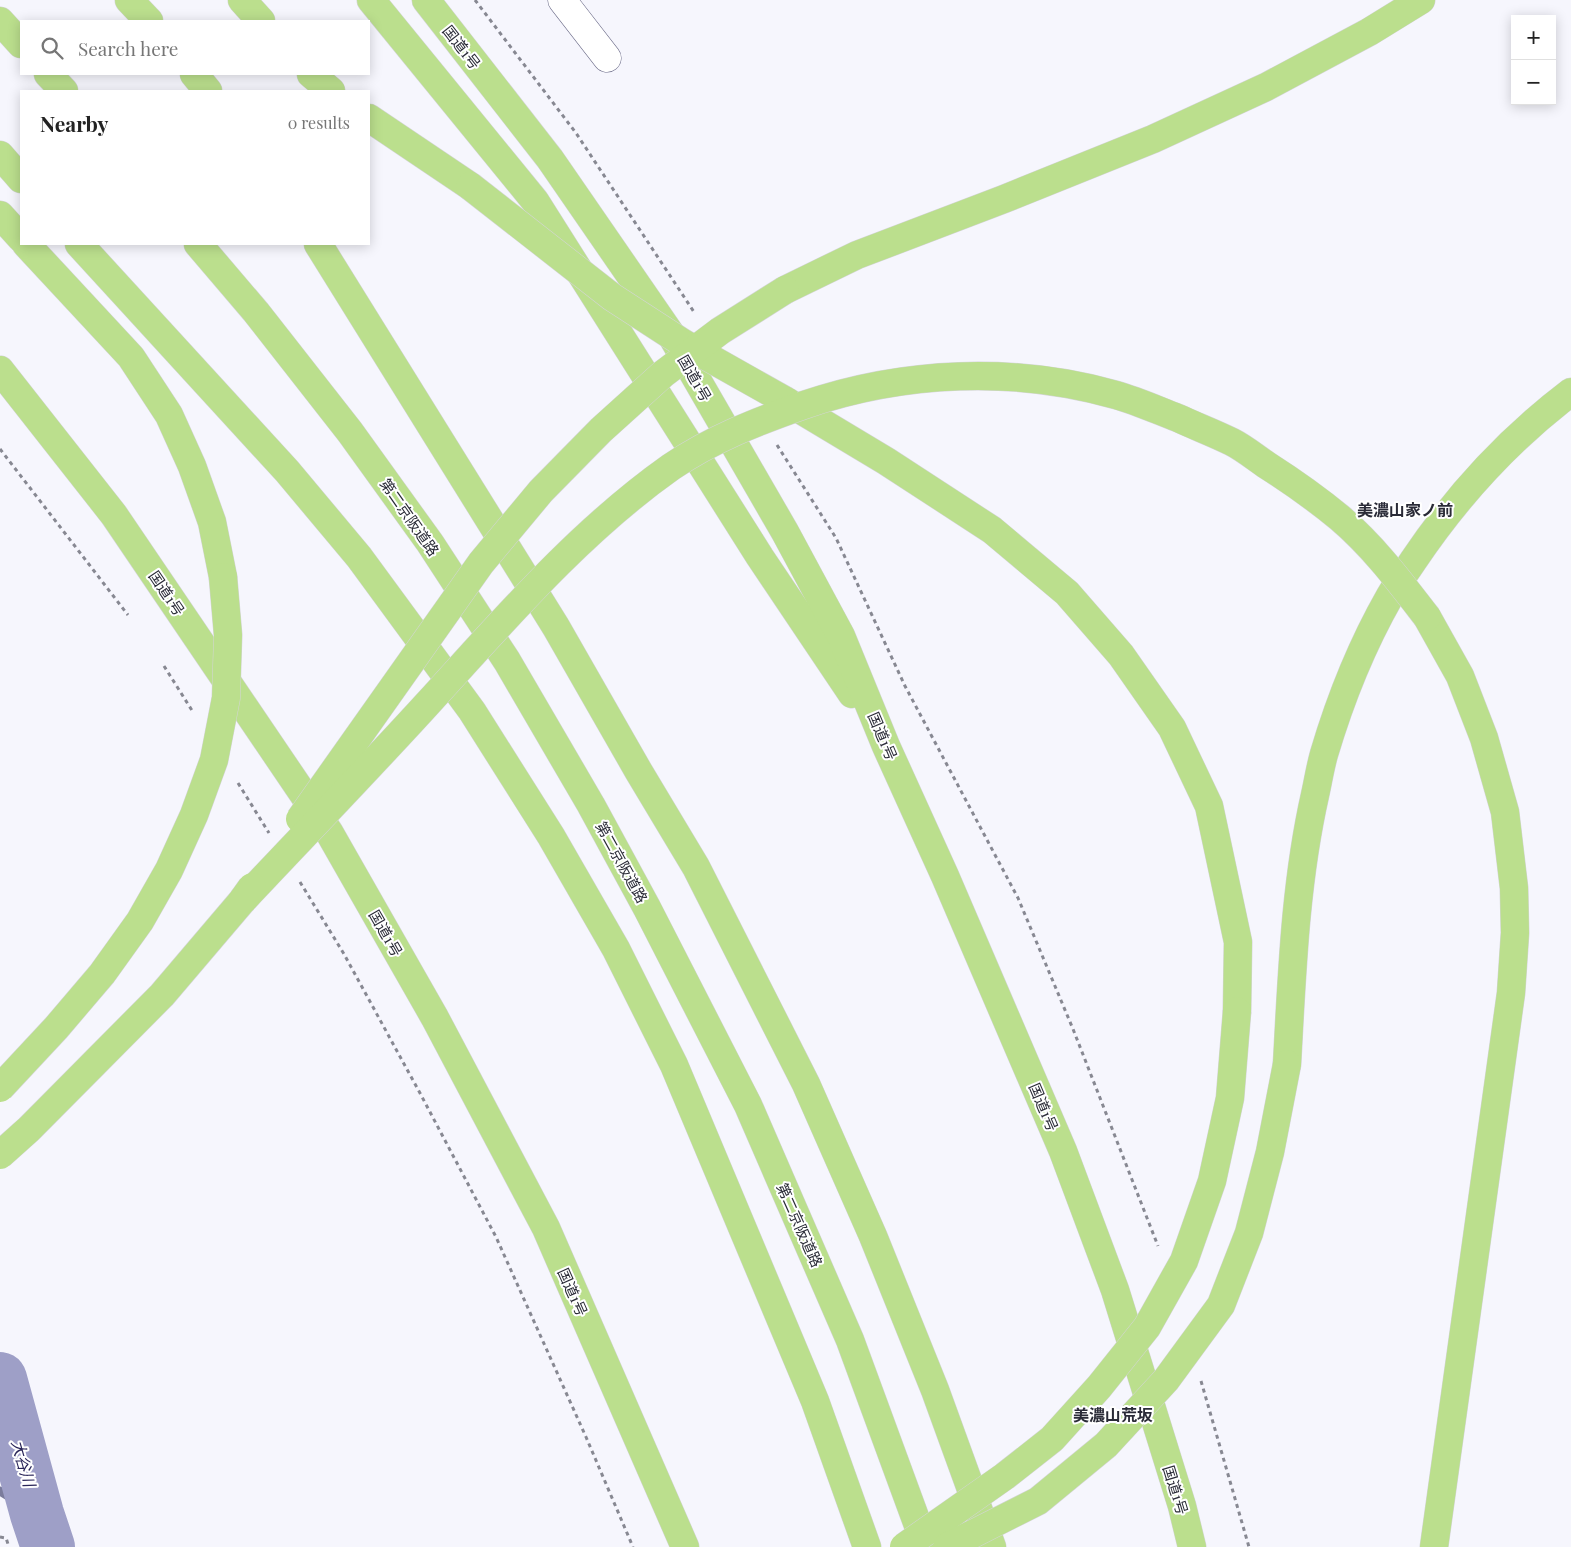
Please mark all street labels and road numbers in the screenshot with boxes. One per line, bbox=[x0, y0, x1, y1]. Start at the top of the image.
street label: 国道1号 bbox=[439, 21, 485, 73]
street label: 国道1号 bbox=[674, 351, 716, 405]
street label: 第二京阪道路 bbox=[376, 474, 444, 560]
street label: 国道1号 bbox=[145, 566, 189, 620]
street label: 国道1号 bbox=[864, 709, 902, 763]
street label: 第二京阪道路 bbox=[591, 818, 653, 906]
street label: 国道1号 bbox=[365, 906, 407, 960]
street label: 国道1号 bbox=[1025, 1080, 1063, 1134]
street label: 第二京阪道路 bbox=[773, 1180, 827, 1270]
street label: 国道1号 bbox=[554, 1265, 592, 1319]
street label: 国道1号 bbox=[1159, 1463, 1193, 1517]

